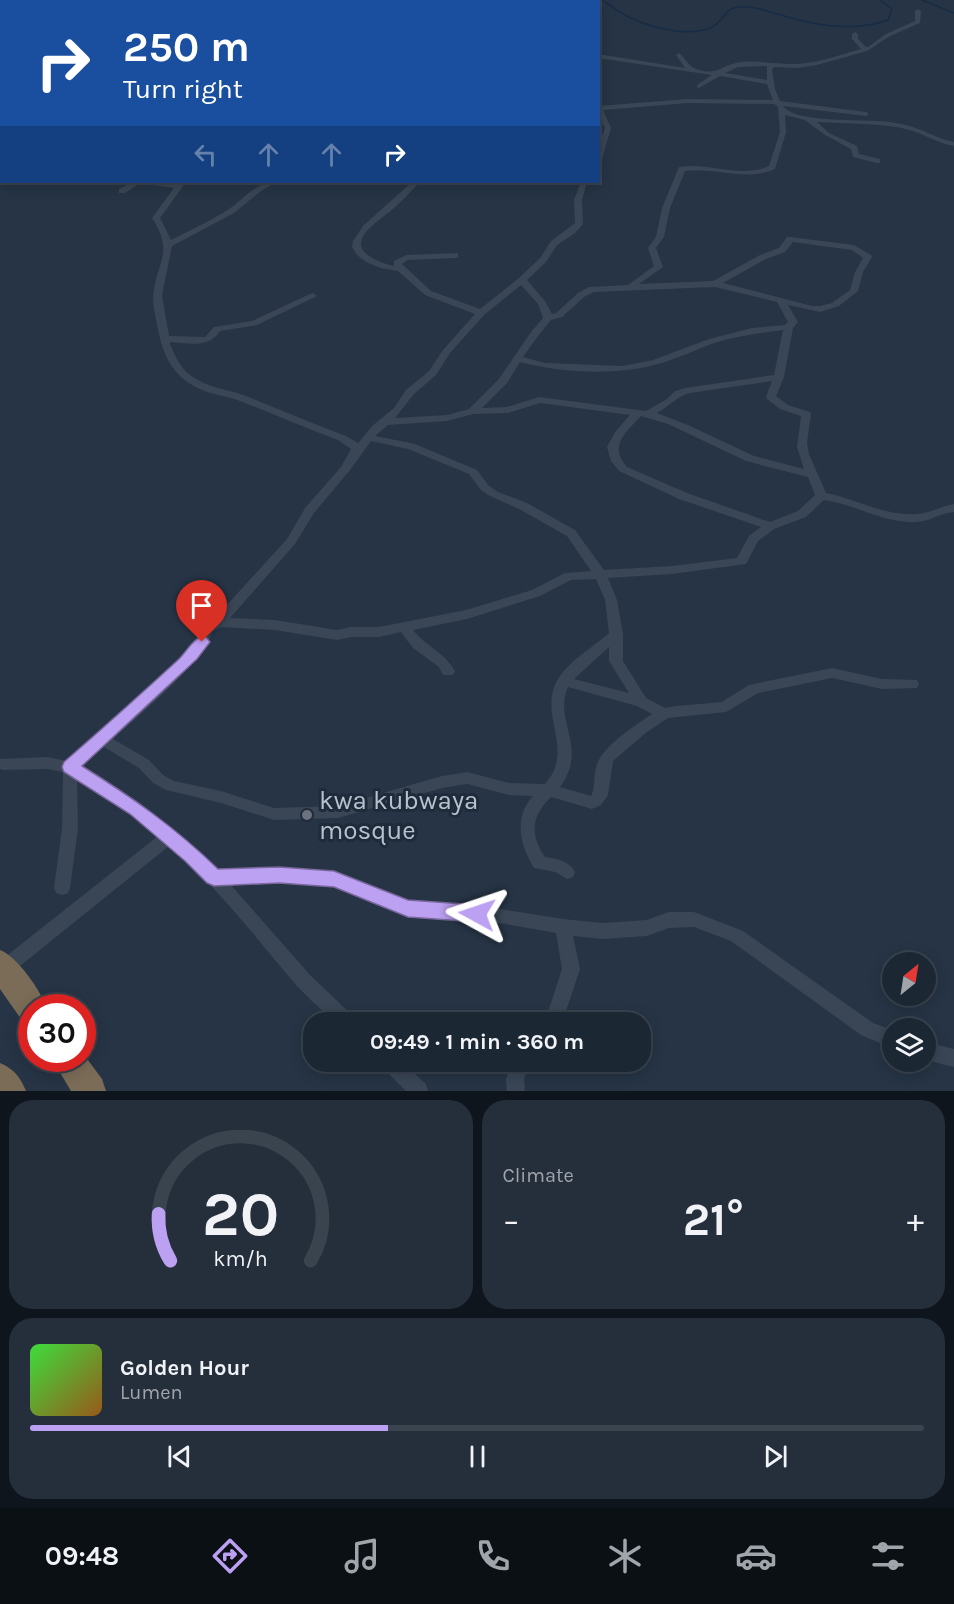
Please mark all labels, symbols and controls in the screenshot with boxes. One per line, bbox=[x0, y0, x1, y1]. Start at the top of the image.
text: 250 m bbox=[123, 22, 250, 72]
icon: right bbox=[24, 24, 102, 102]
text: Turn right bbox=[123, 73, 243, 105]
icon: left bbox=[189, 138, 222, 171]
icon: ahead bbox=[252, 138, 285, 171]
icon: ahead bbox=[315, 138, 348, 171]
icon: right bbox=[378, 138, 411, 171]
pin bbox=[176, 580, 227, 642]
icon: arrive bbox=[185, 589, 218, 622]
place label: kwa kubwaya mosque bbox=[319, 785, 478, 846]
marker: kwa kubwaya mosque bbox=[300, 808, 314, 822]
position arrow bbox=[445, 882, 509, 946]
north arrow bbox=[882, 952, 936, 1006]
map controls bbox=[882, 952, 936, 1072]
speed limit sign: 30 bbox=[18, 994, 96, 1072]
button: layers bbox=[882, 1018, 936, 1072]
text: 09:49 · 1 min · 360 m bbox=[370, 1029, 584, 1055]
text: Climate bbox=[503, 1164, 574, 1187]
text: 20 bbox=[202, 1178, 279, 1251]
text: 21° bbox=[683, 1194, 744, 1246]
text: − bbox=[503, 1201, 520, 1239]
text: + bbox=[907, 1201, 924, 1239]
text: km/h bbox=[214, 1247, 268, 1272]
text: Golden Hour bbox=[120, 1355, 249, 1381]
text: Lumen bbox=[120, 1381, 183, 1404]
icon: previous bbox=[163, 1440, 196, 1473]
icon: pause bbox=[461, 1440, 494, 1473]
icon: next bbox=[759, 1440, 792, 1473]
icon: directions bbox=[209, 1535, 251, 1577]
icon: music bbox=[341, 1535, 383, 1577]
icon: phone bbox=[472, 1535, 514, 1577]
icon: climate bbox=[604, 1535, 646, 1577]
icon: car bbox=[735, 1535, 777, 1577]
icon: filters bbox=[867, 1535, 909, 1577]
text: 09:48 bbox=[45, 1540, 119, 1572]

